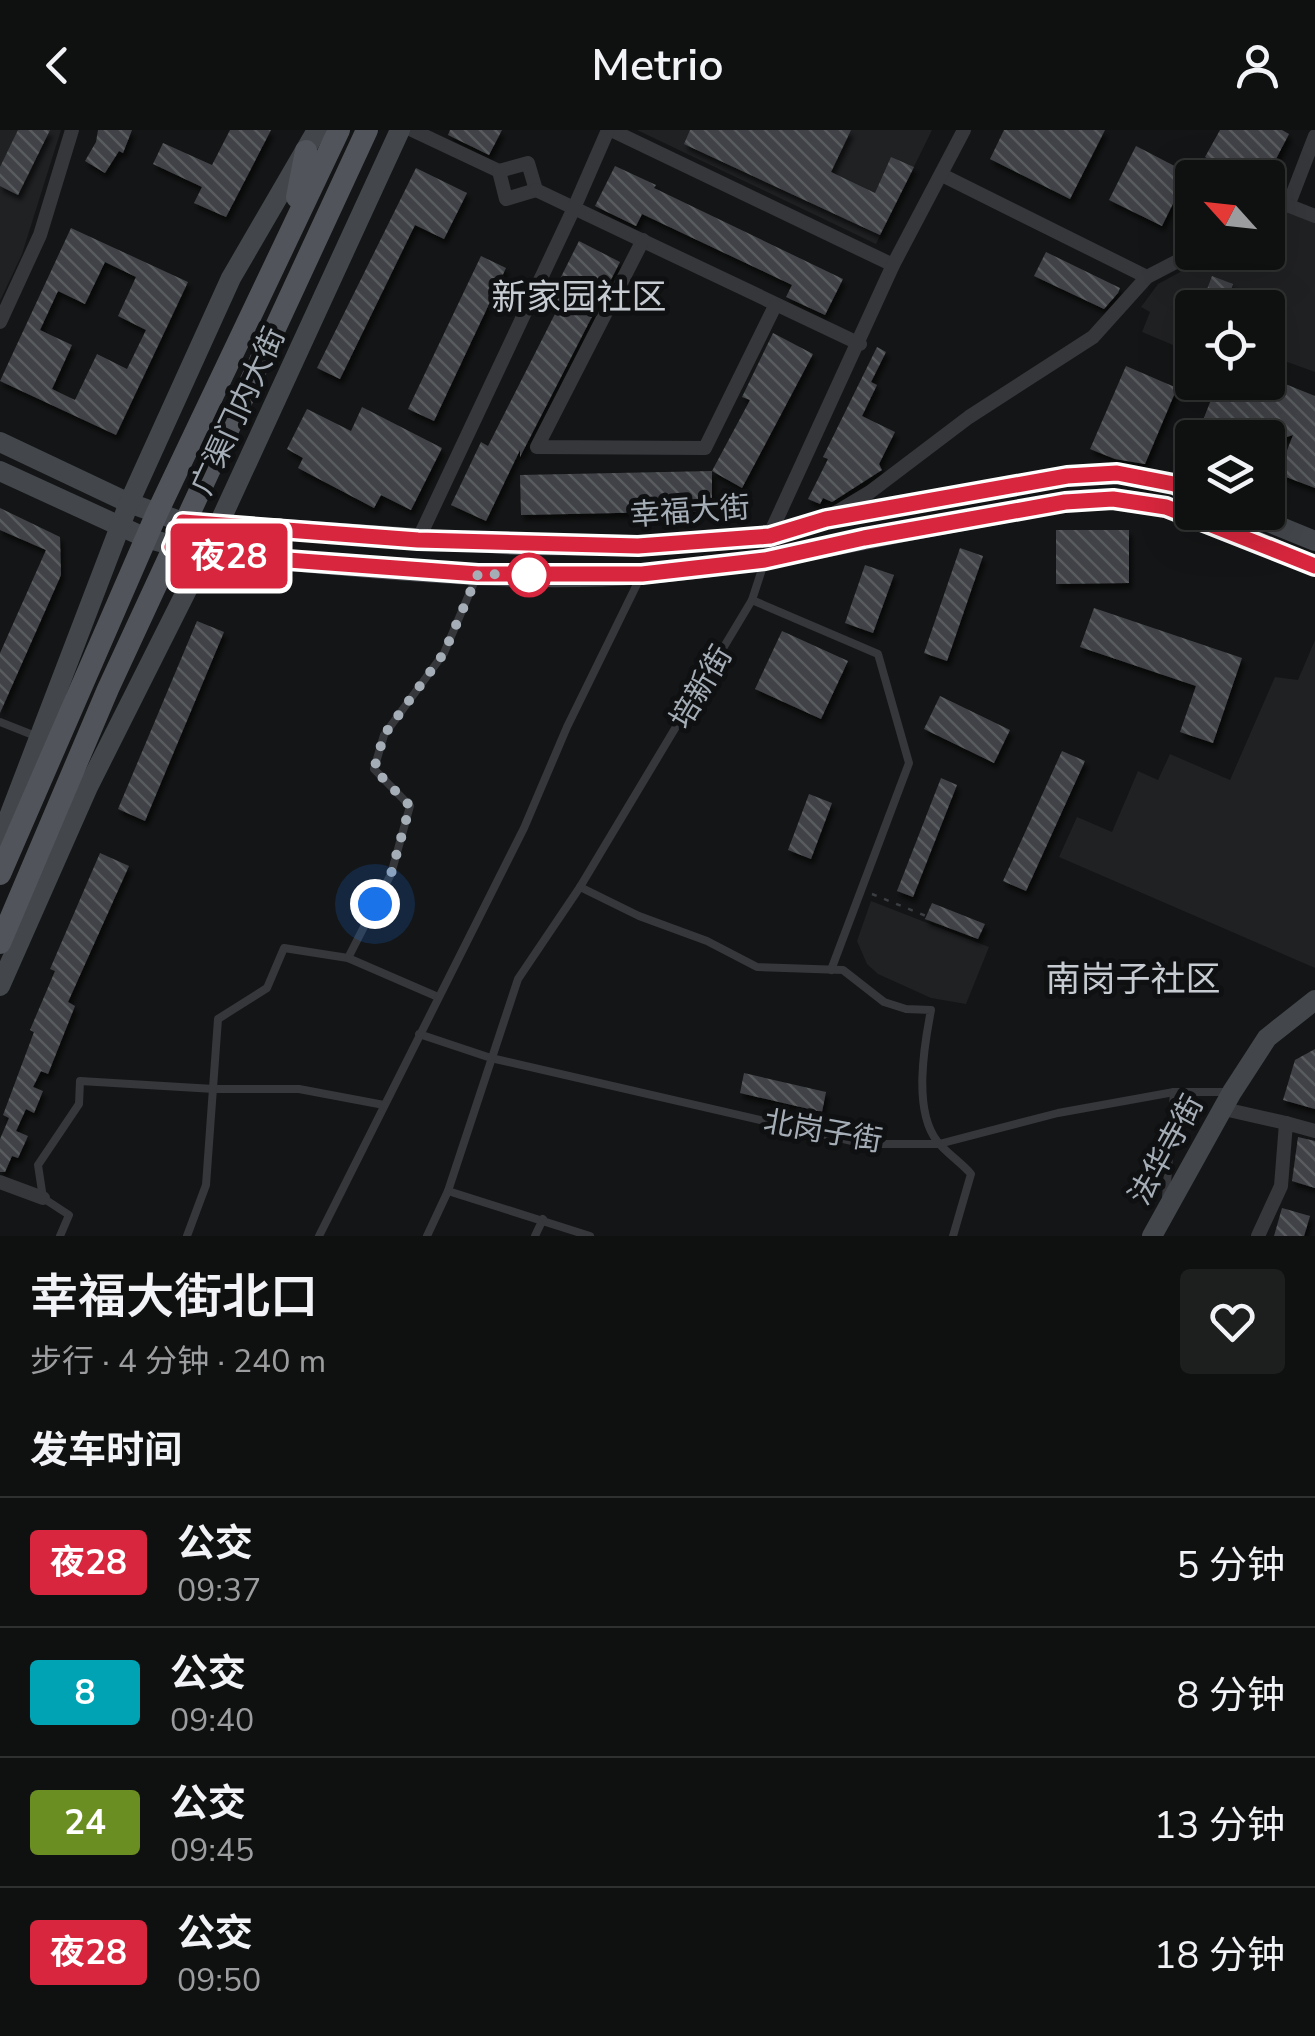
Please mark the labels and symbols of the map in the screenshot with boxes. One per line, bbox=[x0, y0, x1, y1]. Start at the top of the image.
north arrow bbox=[1175, 160, 1285, 270]
district label: 新家园社区 bbox=[491, 274, 667, 321]
street label: 广渠门内大街 bbox=[182, 321, 295, 501]
street label: 幸福大街 bbox=[629, 487, 751, 536]
line badge: 夜28 bbox=[172, 524, 286, 588]
unlabelled marker bbox=[508, 554, 550, 596]
street label: 培新街 bbox=[661, 638, 742, 736]
your location bbox=[350, 879, 400, 929]
district label: 南岗子社区 bbox=[1045, 956, 1221, 1003]
street label: 法华寺街 bbox=[1119, 1088, 1213, 1213]
street label: 北岗子街 bbox=[760, 1101, 886, 1162]

